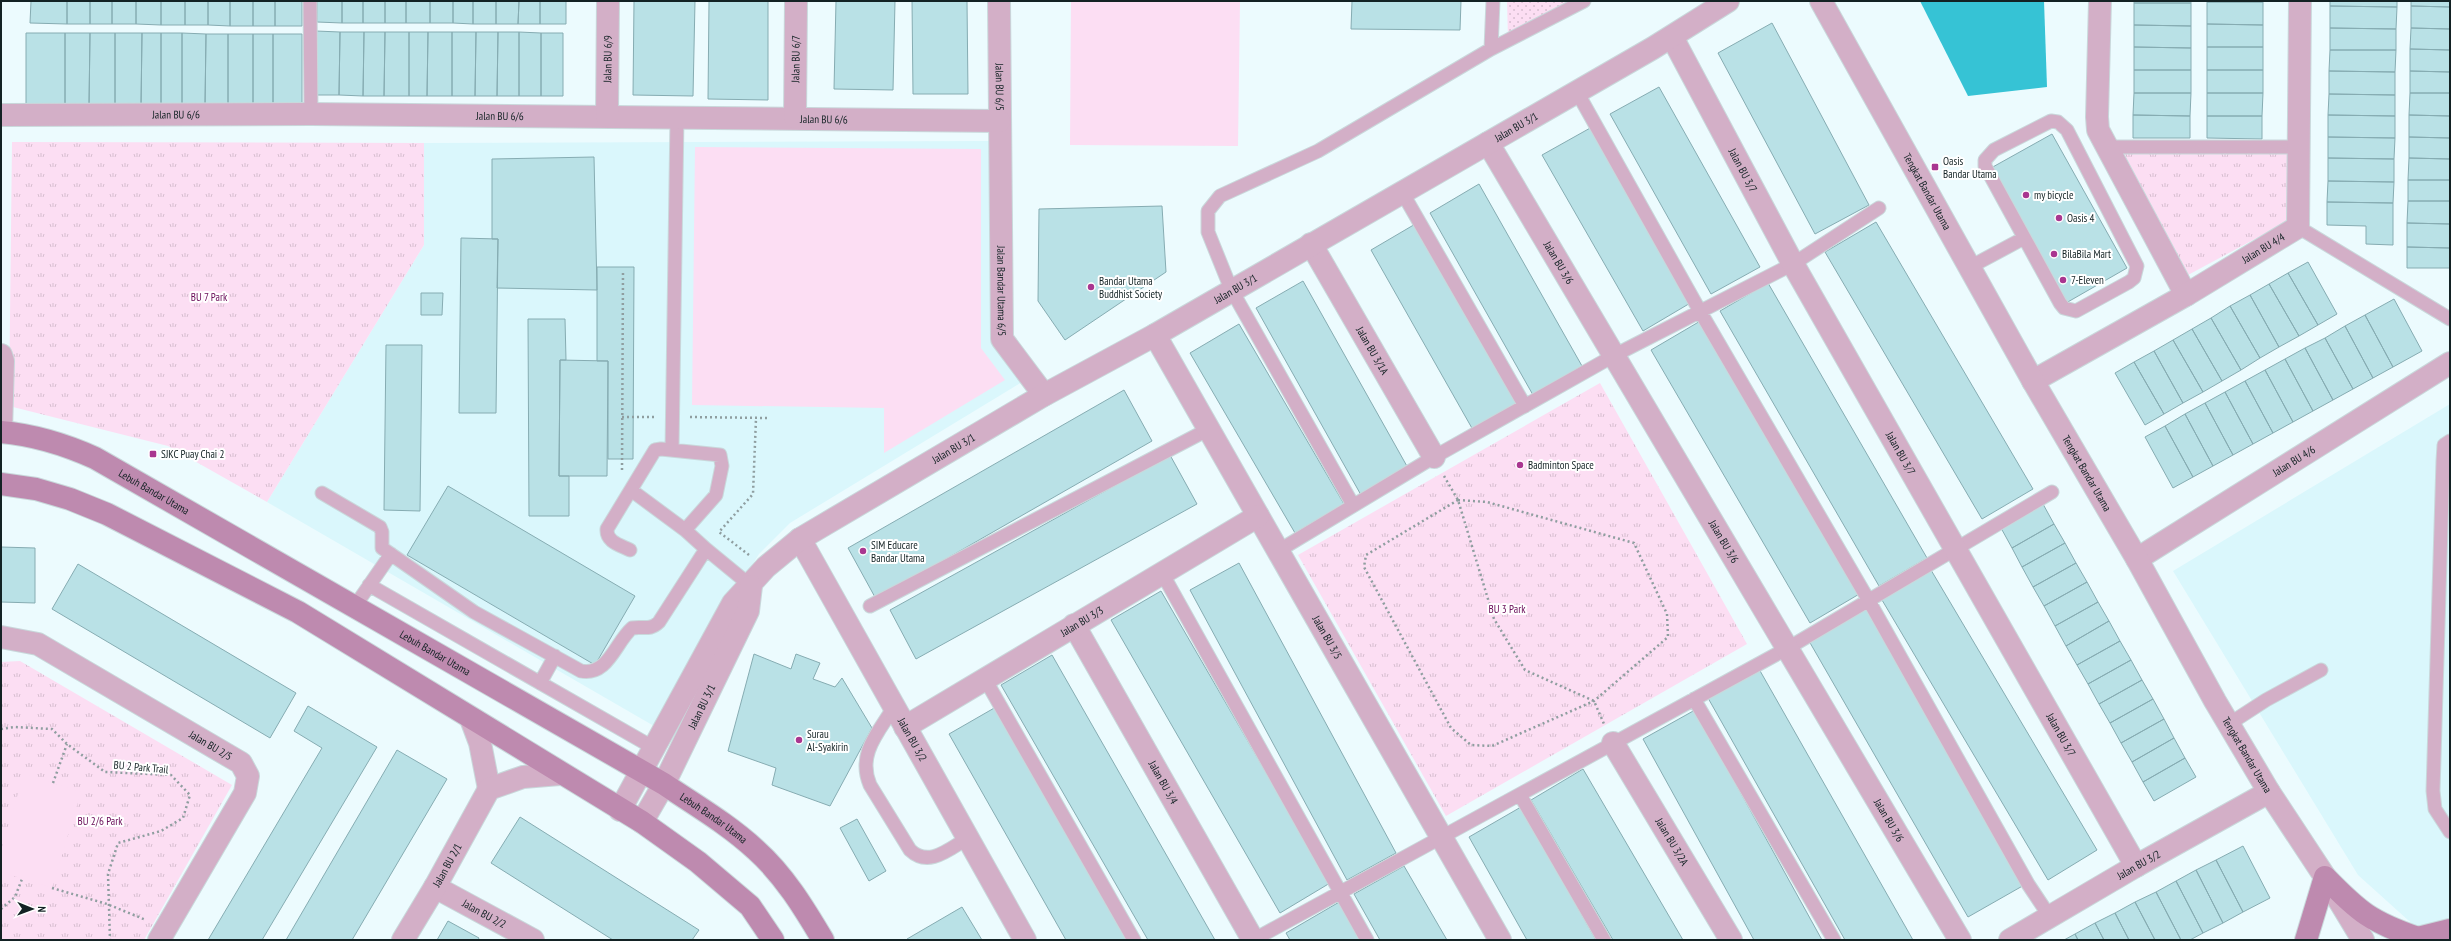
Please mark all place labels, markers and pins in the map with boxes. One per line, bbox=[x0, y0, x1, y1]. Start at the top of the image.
place label: Oasis Bandar Utama bbox=[1943, 154, 1997, 181]
marker: Oasis Bandar Utama bbox=[1930, 162, 1940, 172]
place label: my bicycle bbox=[2034, 188, 2074, 202]
marker: my bicycle bbox=[2021, 190, 2031, 200]
place label: Oasis 4 bbox=[2067, 211, 2095, 225]
marker: Oasis 4 bbox=[2054, 213, 2064, 223]
place label: BilaBila Mart bbox=[2062, 247, 2111, 261]
marker: BilaBila Mart bbox=[2049, 249, 2059, 259]
place label: 7-Eleven bbox=[2071, 273, 2104, 287]
place label: Bandar Utama Buddhist Society bbox=[1099, 274, 1163, 301]
marker: 7-Eleven bbox=[2058, 275, 2068, 285]
marker: Bandar Utama Buddhist Society bbox=[1086, 282, 1096, 292]
place label: SJKC Puay Chai 2 bbox=[161, 447, 225, 461]
marker: SJKC Puay Chai 2 bbox=[148, 449, 158, 459]
place label: Badminton Space bbox=[1528, 458, 1594, 472]
marker: Badminton Space bbox=[1515, 460, 1525, 470]
place label: SIM Educare Bandar Utama bbox=[871, 538, 925, 565]
marker: SIM Educare Bandar Utama bbox=[858, 546, 868, 556]
place label: Surau Al-Syakirin bbox=[807, 727, 848, 754]
marker: Surau Al-Syakirin bbox=[794, 735, 804, 745]

